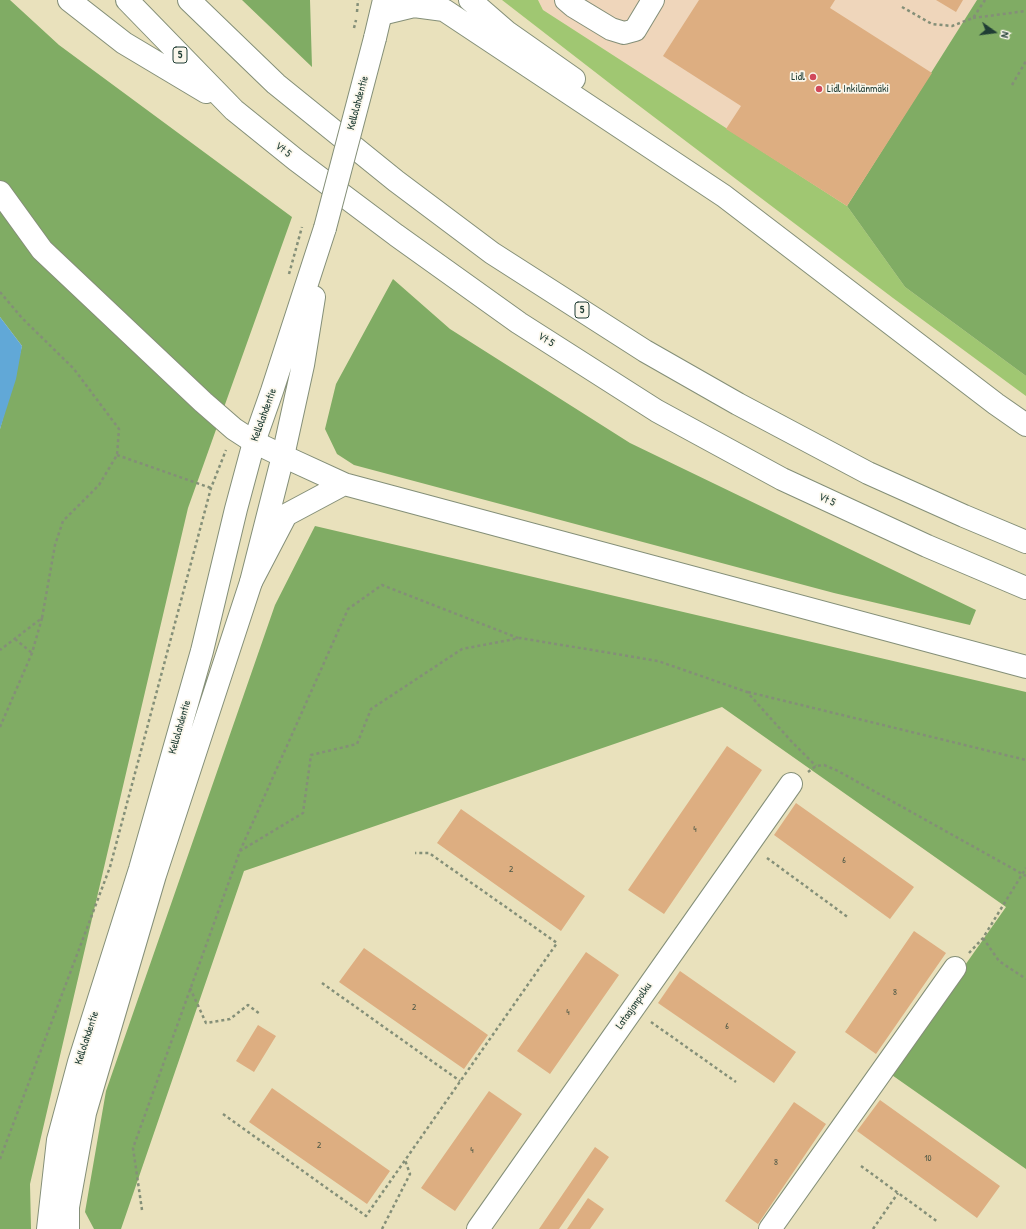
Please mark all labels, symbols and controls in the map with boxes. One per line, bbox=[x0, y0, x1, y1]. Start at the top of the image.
north arrow bbox=[974, 12, 1014, 52]
text: N bbox=[998, 30, 1013, 39]
road number: 5 bbox=[173, 47, 187, 63]
place label: Lidl bbox=[791, 70, 805, 84]
marker: Lidl bbox=[808, 72, 818, 82]
street label: Kellolahdentie bbox=[344, 75, 372, 131]
place label: Lidl Inkilänmäki bbox=[827, 82, 889, 96]
marker: Lidl Inkilänmäki bbox=[814, 84, 824, 94]
street label: Vt 5 bbox=[272, 139, 294, 161]
road number: 5 bbox=[575, 302, 589, 318]
street label: Vt 5 bbox=[535, 330, 557, 350]
street label: Kellolahdentie bbox=[248, 387, 280, 443]
street label: Vt 5 bbox=[816, 490, 838, 510]
street label: Kellolahdentie bbox=[166, 699, 194, 755]
house number: 4 bbox=[693, 825, 697, 835]
house number: 6 bbox=[842, 856, 846, 866]
house number: 2 bbox=[509, 865, 513, 875]
street label: Lataajanpolku bbox=[613, 980, 655, 1032]
house number: 8 bbox=[893, 988, 897, 998]
house number: 2 bbox=[412, 1003, 416, 1013]
house number: 4 bbox=[566, 1008, 570, 1018]
street label: Kellolahdentie bbox=[72, 1010, 102, 1066]
house number: 6 bbox=[725, 1022, 729, 1032]
house number: 2 bbox=[317, 1141, 321, 1151]
house number: 4 bbox=[470, 1146, 474, 1156]
house number: 10 bbox=[924, 1154, 932, 1164]
house number: 8 bbox=[774, 1158, 778, 1168]

